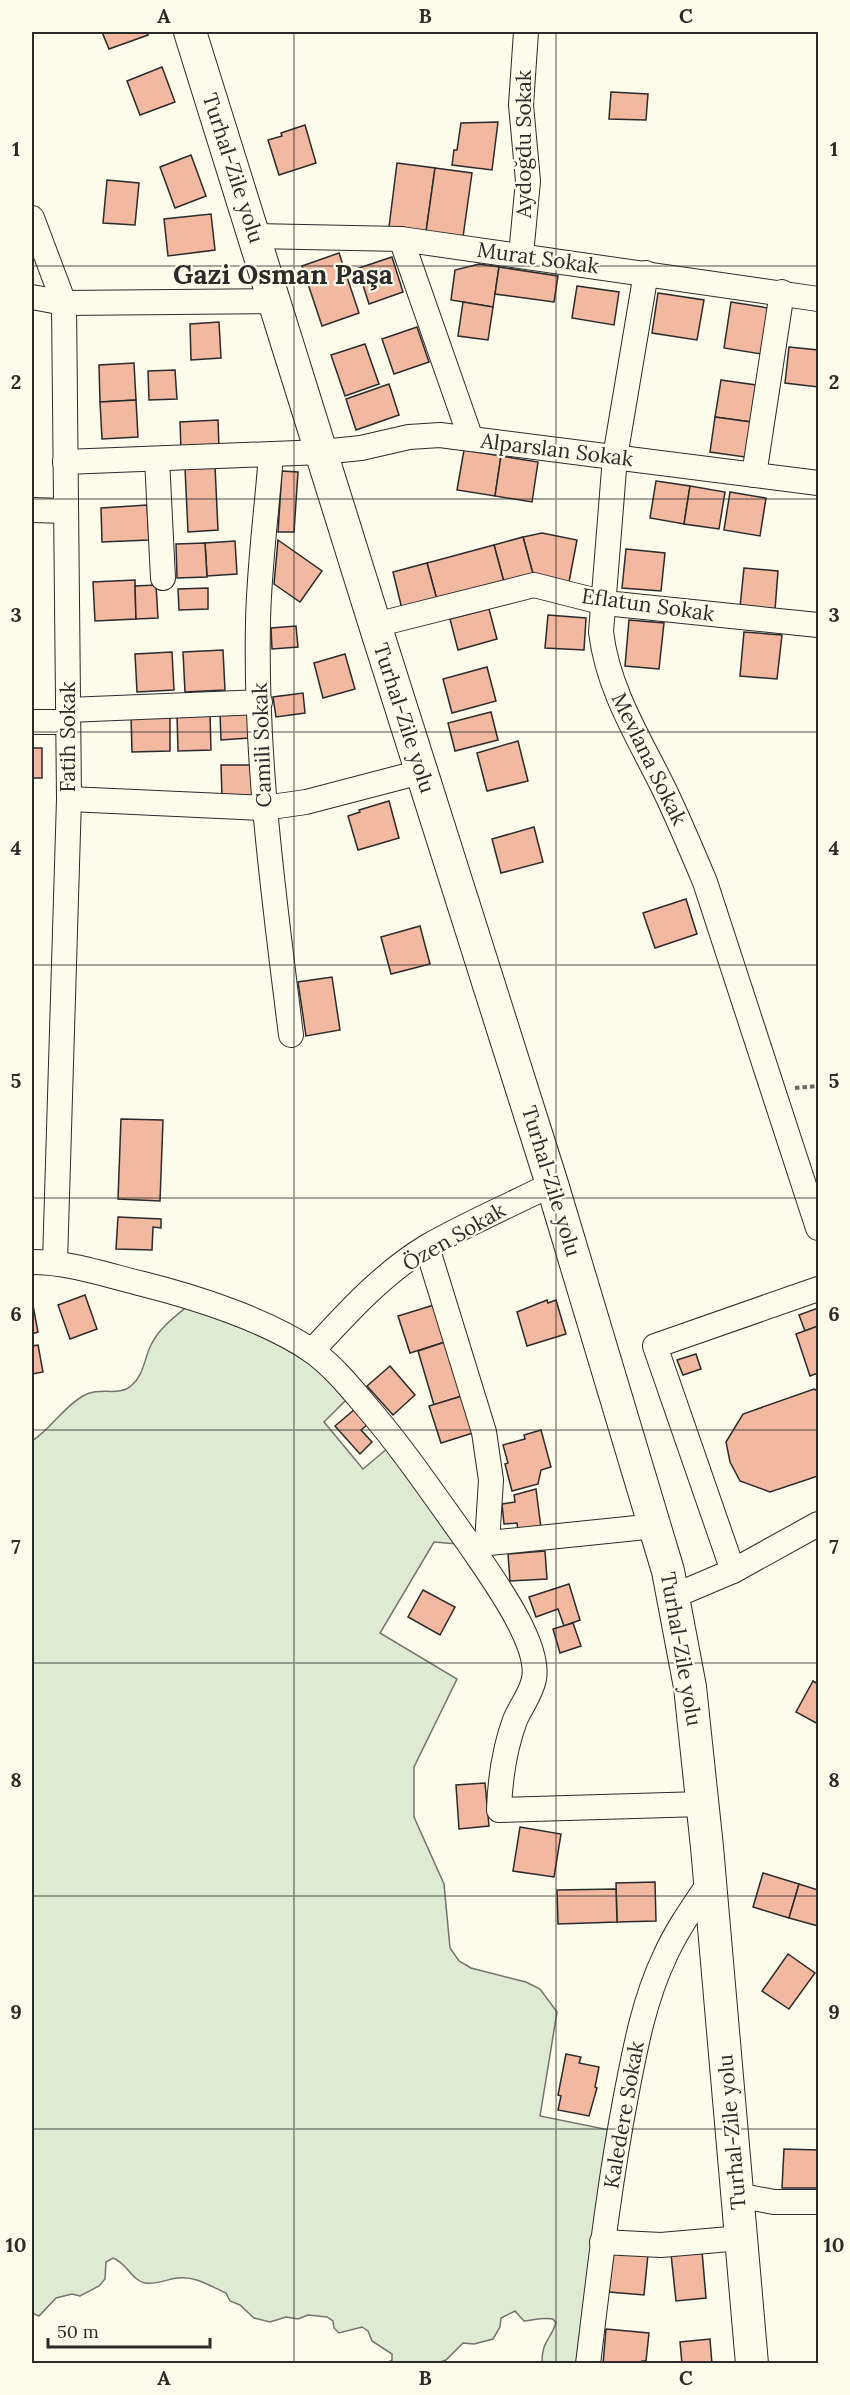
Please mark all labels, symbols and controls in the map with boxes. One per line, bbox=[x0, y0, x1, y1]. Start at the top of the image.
text: A bbox=[157, 3, 171, 28]
text: B bbox=[418, 3, 432, 28]
text: C bbox=[679, 3, 693, 28]
street label: Aydoğdu Sokak bbox=[510, 69, 537, 219]
street label: Turhal-Zile yolu bbox=[197, 89, 270, 246]
text: 1 bbox=[12, 136, 20, 161]
text: 1 bbox=[830, 136, 838, 161]
street label: Murat Sokak bbox=[475, 236, 601, 280]
district label: Gazi Osman Paşa bbox=[173, 257, 393, 291]
text: 2 bbox=[11, 369, 21, 394]
text: 2 bbox=[829, 369, 839, 394]
street label: Alparslan Sokak bbox=[478, 427, 636, 472]
street label: Eflatun Sokak bbox=[580, 582, 717, 627]
text: 3 bbox=[10, 602, 22, 627]
text: 3 bbox=[828, 602, 840, 627]
street label: Turhal-Zile yolu bbox=[368, 639, 441, 796]
street label: Fatih Sokak bbox=[54, 681, 81, 793]
street label: Camili Sokak bbox=[246, 681, 277, 808]
street label: Mevlana Sokak bbox=[606, 688, 694, 830]
text: 4 bbox=[11, 835, 22, 860]
text: 4 bbox=[829, 835, 840, 860]
text: 5 bbox=[11, 1068, 22, 1093]
text: 5 bbox=[829, 1068, 840, 1093]
street label: Turhal-Zile yolu bbox=[516, 1102, 587, 1259]
street label: Özen Sokak bbox=[397, 1196, 511, 1277]
text: 6 bbox=[10, 1301, 22, 1326]
text: 6 bbox=[828, 1301, 840, 1326]
text: 7 bbox=[11, 1534, 21, 1559]
text: 7 bbox=[829, 1534, 839, 1559]
street label: Turhal-Zile yolu bbox=[655, 1570, 708, 1728]
text: 8 bbox=[10, 1767, 22, 1792]
text: 8 bbox=[828, 1767, 840, 1792]
text: 9 bbox=[10, 1999, 22, 2024]
text: 9 bbox=[828, 1999, 840, 2024]
street label: Kaledere Sokak bbox=[597, 2038, 650, 2191]
street label: Turhal-Zile yolu bbox=[711, 2053, 752, 2211]
text: 10 bbox=[6, 2232, 26, 2257]
text: 10 bbox=[824, 2232, 844, 2257]
scale bar bbox=[48, 2311, 210, 2349]
text: 50 m bbox=[57, 2320, 99, 2343]
text: A bbox=[157, 2365, 171, 2390]
text: B bbox=[418, 2365, 432, 2390]
text: C bbox=[679, 2365, 693, 2390]

